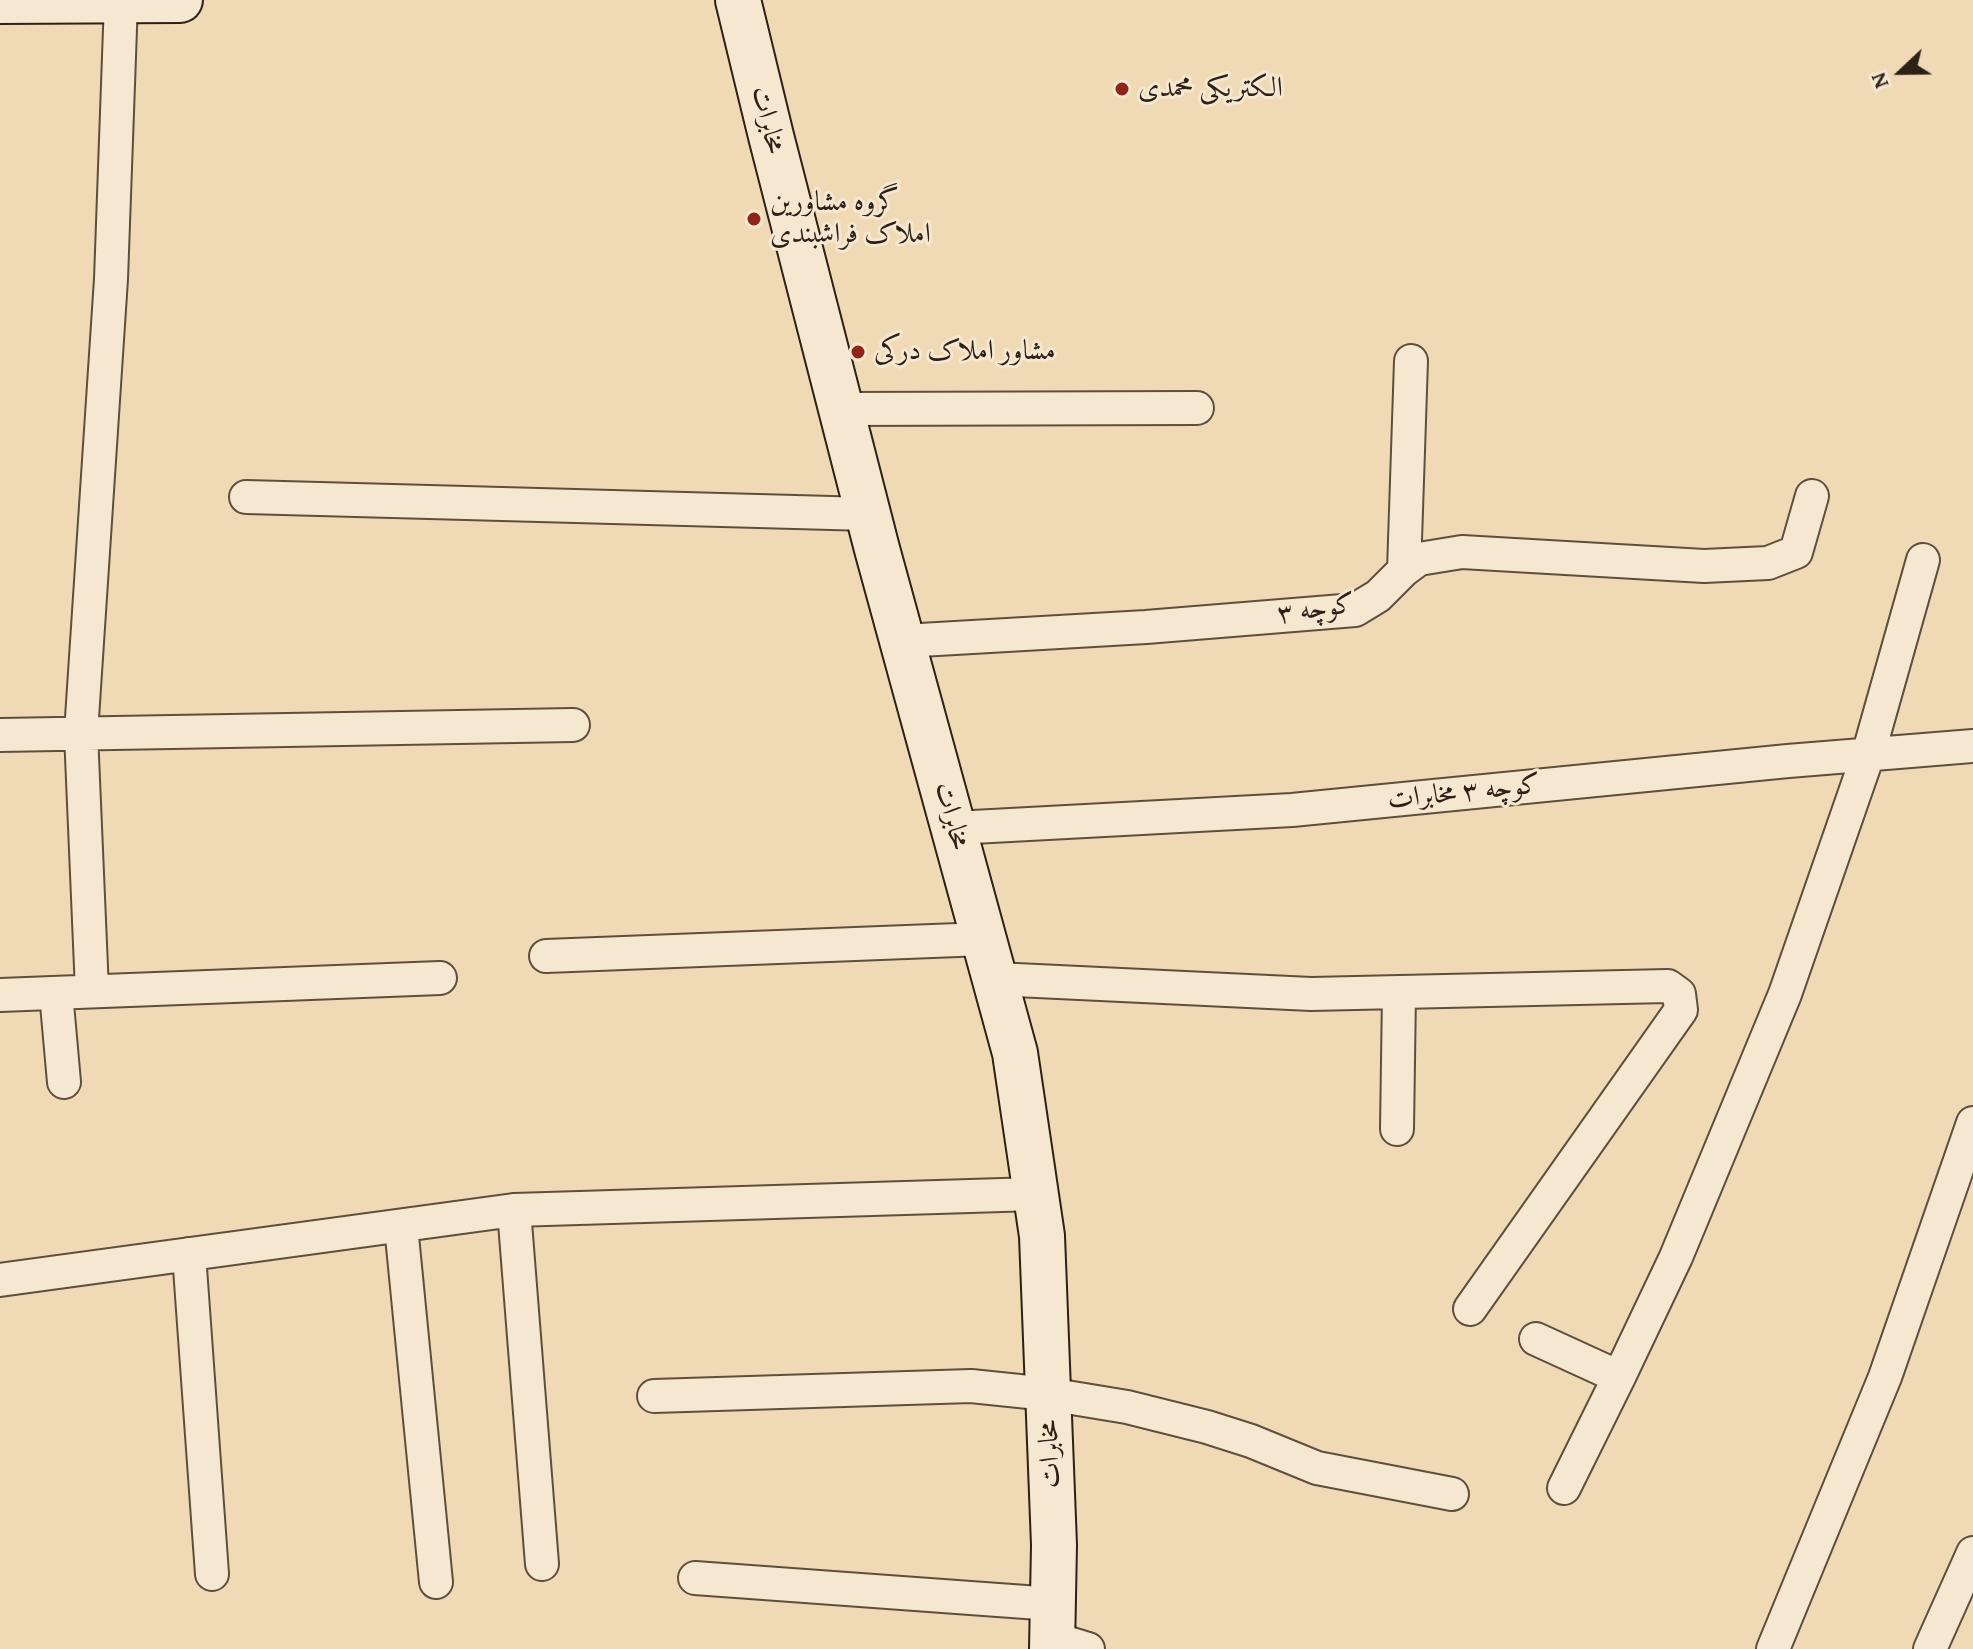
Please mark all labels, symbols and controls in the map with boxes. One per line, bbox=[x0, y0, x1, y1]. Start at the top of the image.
north arrow bbox=[1861, 32, 1941, 112]
text: N bbox=[1861, 68, 1896, 94]
place label: الکتریکی محمدی bbox=[1138, 72, 1283, 106]
marker: الکتریکی محمدی bbox=[1113, 80, 1131, 98]
street label: مخابرات bbox=[742, 83, 792, 157]
place label: گروه مشاورین املاک فراشبندی bbox=[770, 186, 931, 252]
marker: گروه مشاورین املاک فراشبندی bbox=[745, 210, 763, 228]
place label: مشاور املاک درکی bbox=[874, 335, 1056, 369]
marker: مشاور املاک درکی bbox=[849, 343, 867, 361]
street label: کوچه ۳ bbox=[1275, 588, 1357, 632]
street label: کوچه ۳ مخابرات bbox=[1386, 768, 1542, 818]
street label: مخابرات bbox=[926, 778, 976, 854]
street label: مخابرات bbox=[1033, 1419, 1069, 1489]

